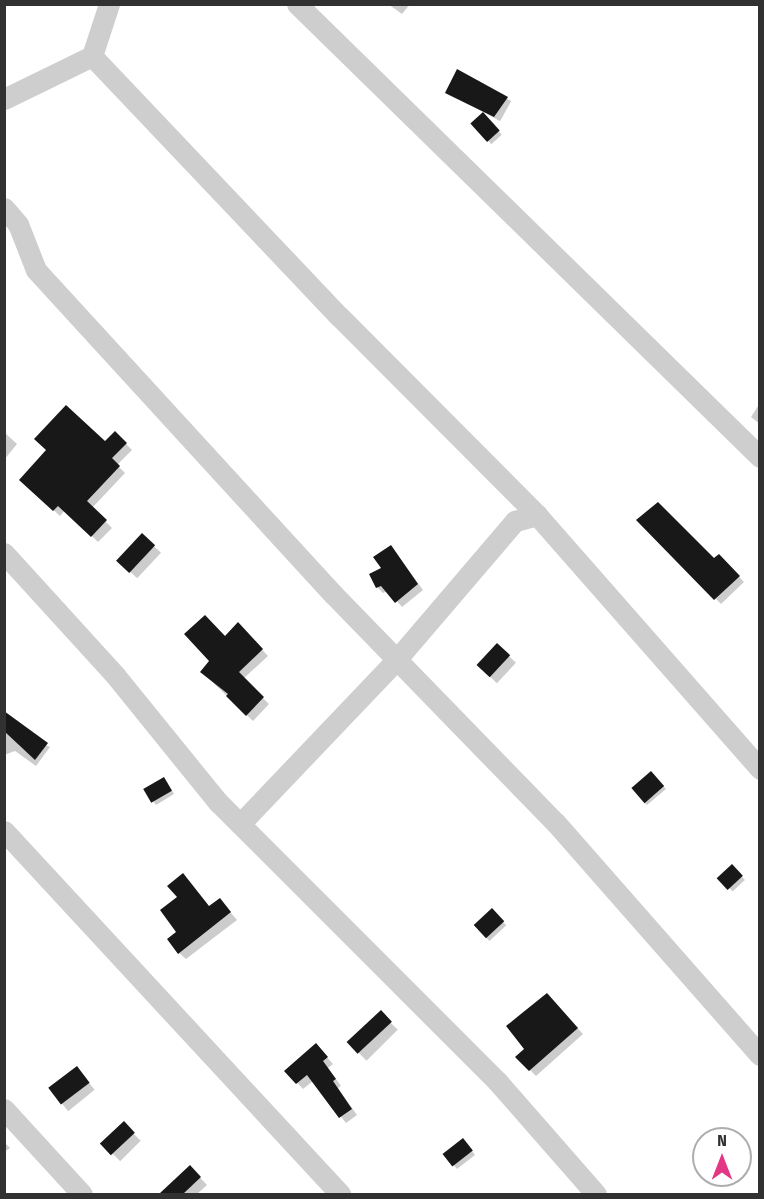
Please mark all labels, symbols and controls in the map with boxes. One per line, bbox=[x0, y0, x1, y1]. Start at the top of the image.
north arrow bbox=[692, 1127, 752, 1187]
text: N bbox=[717, 1131, 727, 1150]

